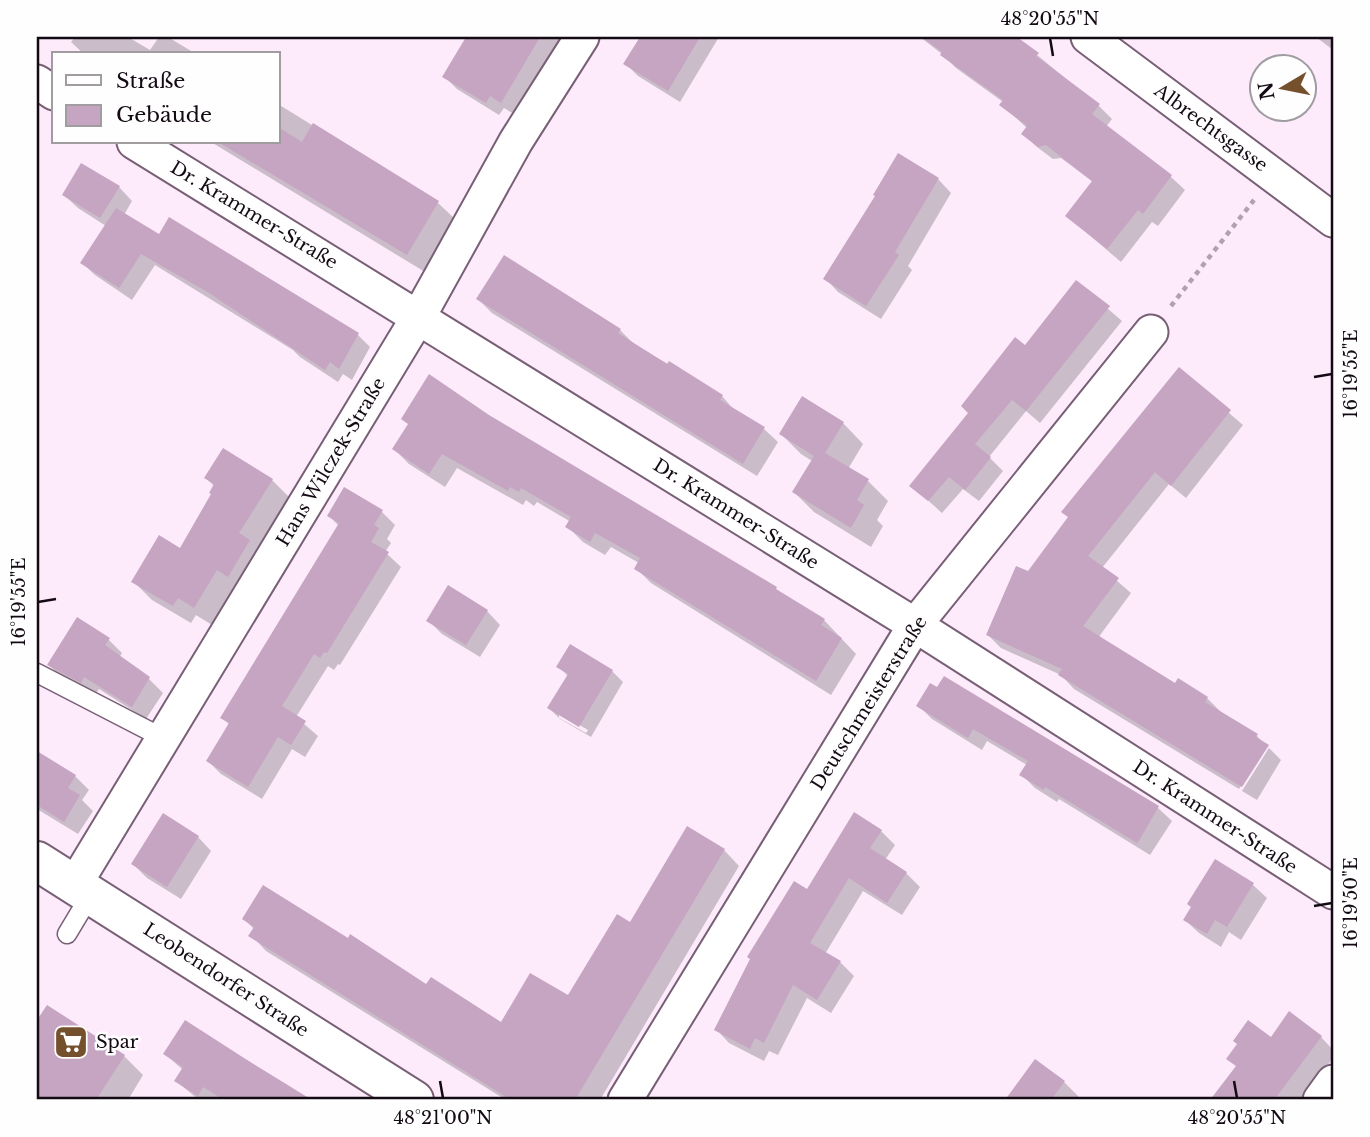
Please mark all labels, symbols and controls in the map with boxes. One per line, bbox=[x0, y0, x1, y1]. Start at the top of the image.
text: 48°20'55"N bbox=[1001, 8, 1099, 30]
legend bbox=[52, 52, 280, 144]
north arrow bbox=[1248, 52, 1318, 122]
text: Straße bbox=[116, 68, 185, 94]
street label: Albrechtsgasse bbox=[1149, 79, 1272, 176]
text: N bbox=[1254, 80, 1280, 102]
text: Gebäude bbox=[116, 102, 212, 128]
street label: Dr. Krammer-Straße bbox=[166, 156, 342, 274]
text: 16°19'55"E bbox=[1340, 329, 1362, 419]
street label: Hans Wilczek-Straße bbox=[272, 374, 390, 550]
street label: Dr. Krammer-Straße bbox=[649, 454, 823, 574]
text: 16°19'55"E bbox=[8, 557, 30, 647]
street label: Deutschmeisterstraße bbox=[806, 612, 932, 794]
street label: Dr. Krammer-Straße bbox=[1129, 756, 1301, 878]
text: 16°19'50"E bbox=[1340, 857, 1362, 949]
street label: Leobendorfer Straße bbox=[139, 918, 313, 1042]
supermarket icon: Spar bbox=[52, 1023, 90, 1061]
place label: Spar bbox=[96, 1031, 139, 1053]
text: 48°21'00"N bbox=[393, 1107, 493, 1129]
text: 48°20'55"N bbox=[1188, 1107, 1286, 1129]

